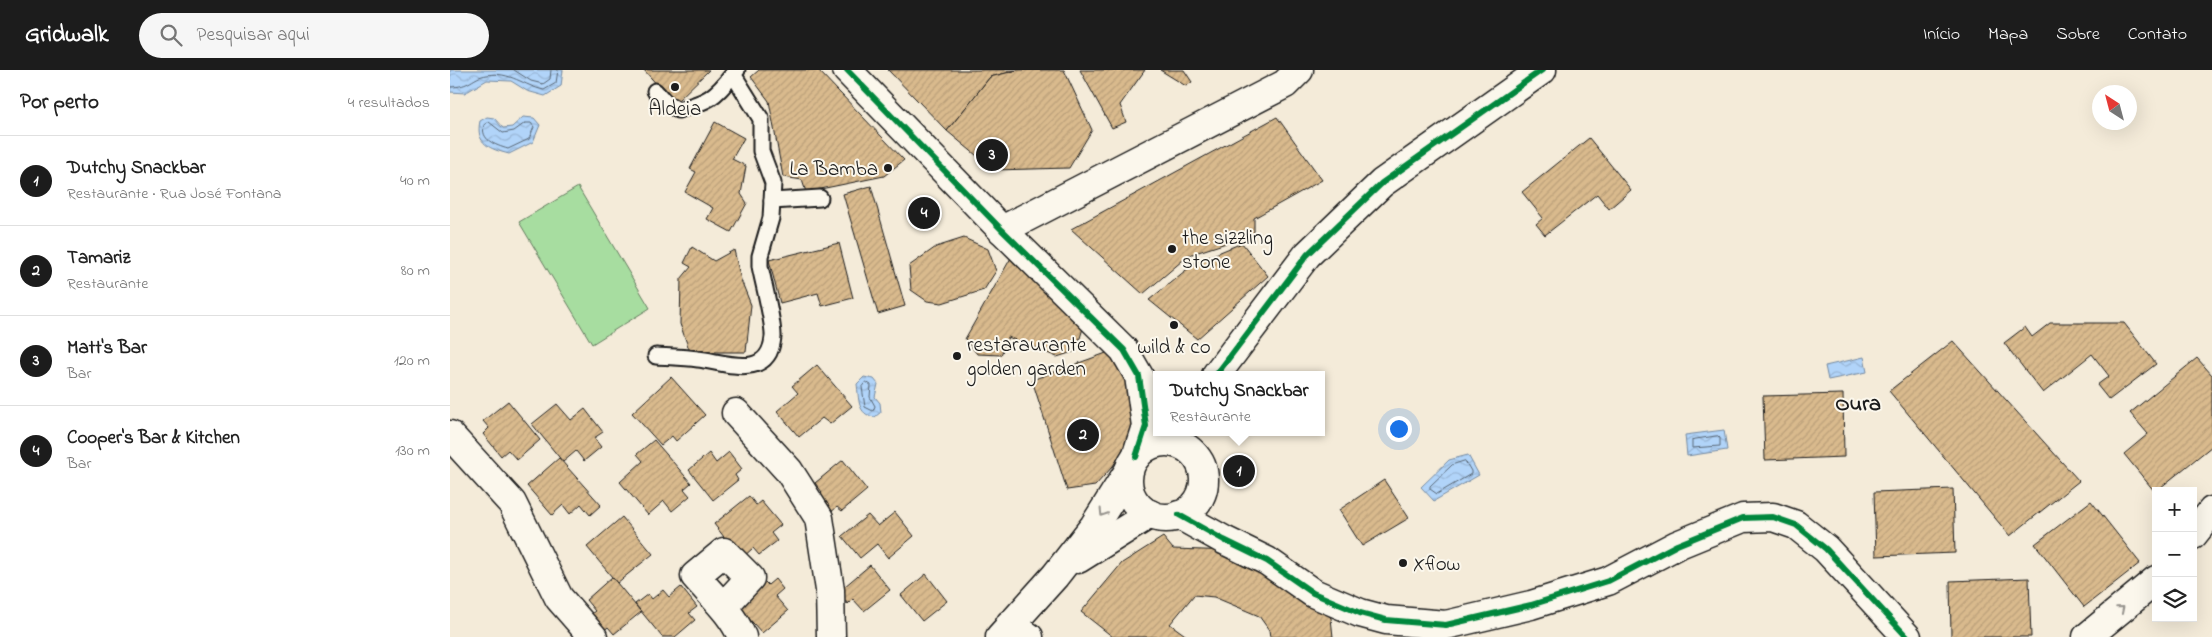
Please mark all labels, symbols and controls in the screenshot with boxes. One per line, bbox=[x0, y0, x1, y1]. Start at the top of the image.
search box bbox=[139, 13, 489, 58]
text: Gridwalk bbox=[25, 18, 109, 53]
icon: search bbox=[157, 21, 185, 49]
text: Pesquisar aqui bbox=[197, 22, 310, 49]
text: Início bbox=[1923, 22, 1960, 48]
text: Mapa bbox=[1988, 22, 2028, 48]
text: Sobre bbox=[2056, 22, 2100, 48]
text: Contato bbox=[2128, 22, 2187, 48]
marker: Aldeia bbox=[669, 81, 681, 93]
north arrow bbox=[2092, 85, 2137, 130]
text: Por perto bbox=[20, 88, 99, 118]
text: 4 resultados bbox=[348, 91, 430, 115]
place label: Aldeia bbox=[649, 95, 701, 125]
pin: 3 bbox=[976, 136, 1008, 174]
text: Dutchy Snackbar bbox=[67, 155, 206, 182]
place label: La Bamba bbox=[789, 155, 878, 185]
marker: La Bamba bbox=[882, 162, 894, 174]
text: 1 bbox=[33, 169, 39, 193]
text: 40 m bbox=[400, 169, 430, 193]
text: Restaurante · Rua José Fontana bbox=[67, 182, 281, 206]
pin: 4 bbox=[908, 194, 940, 232]
place label: the sizzling stone bbox=[1182, 224, 1273, 278]
marker: the sizzling stone bbox=[1166, 243, 1178, 255]
text: Tamariz bbox=[67, 245, 130, 272]
text: 2 bbox=[32, 259, 40, 283]
text: 80 m bbox=[401, 259, 430, 283]
text: Restaurante bbox=[67, 272, 148, 296]
marker: wild & co bbox=[1168, 319, 1180, 331]
place label: restaraurante golden garden bbox=[966, 331, 1087, 387]
place label: wild & co bbox=[1137, 333, 1211, 363]
text: Matt's Bar bbox=[67, 335, 147, 362]
text: 3 bbox=[33, 349, 39, 373]
text: 120 m bbox=[394, 349, 430, 373]
marker: restaraurante golden garden bbox=[951, 350, 963, 362]
text: Bar bbox=[67, 362, 91, 386]
popup bbox=[1153, 371, 1325, 436]
text: Dutchy Snackbar bbox=[1170, 378, 1308, 405]
district label: Oura bbox=[1835, 389, 1881, 421]
text: Restaurante bbox=[1170, 405, 1251, 429]
pin: 2 bbox=[1067, 416, 1099, 454]
your location bbox=[1386, 416, 1412, 442]
text: Cooper's Bar & Kitchen bbox=[67, 425, 240, 452]
text: 4 bbox=[33, 439, 39, 463]
text: 130 m bbox=[395, 439, 430, 463]
text: Bar bbox=[67, 452, 91, 476]
pin: 1 bbox=[1223, 452, 1255, 490]
map controls bbox=[2152, 487, 2197, 622]
button: + bbox=[2152, 487, 2197, 532]
one-way arrow bbox=[1099, 508, 1109, 517]
button: − bbox=[2152, 532, 2197, 577]
place label: Xflow bbox=[1413, 550, 1460, 580]
marker: Xflow bbox=[1397, 557, 1409, 569]
button: layers bbox=[2152, 577, 2197, 622]
one-way arrow bbox=[2116, 606, 2125, 615]

